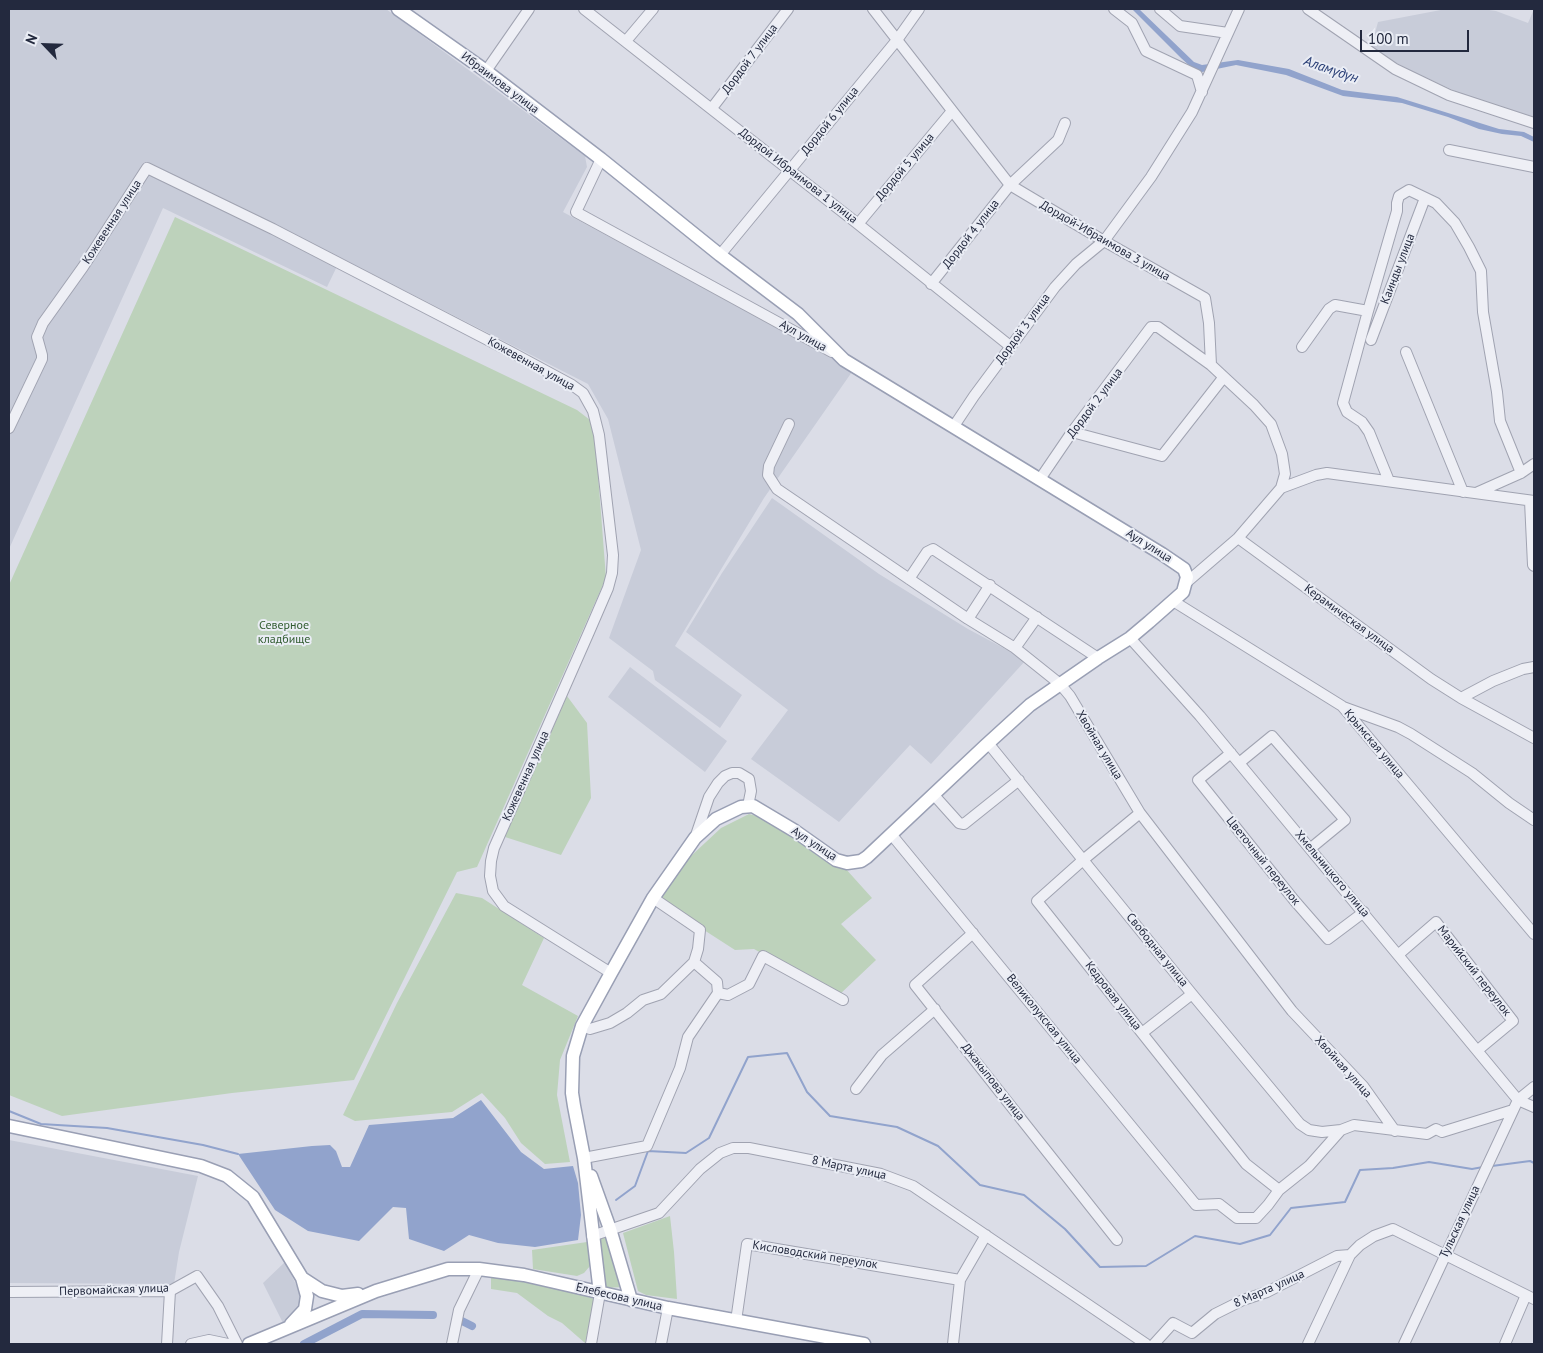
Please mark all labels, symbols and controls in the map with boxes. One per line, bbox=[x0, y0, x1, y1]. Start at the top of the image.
north arrow bbox=[20, 20, 70, 70]
scale bar bbox=[1363, 20, 1472, 52]
street label: Дордой 7 улица bbox=[719, 21, 781, 97]
text: 100 m bbox=[1368, 29, 1409, 48]
text: N bbox=[21, 31, 41, 47]
street label: Ибраимова улица bbox=[458, 49, 542, 117]
water label: Аламүдүн bbox=[1302, 53, 1360, 87]
street label: Дордой 6 улица bbox=[798, 84, 862, 158]
street label: Дордой Ибраимова 1 улица bbox=[736, 125, 860, 227]
street label: Дордой 5 улица bbox=[873, 130, 937, 204]
street label: Кожевенная улица bbox=[79, 177, 145, 267]
street label: Дордой 4 улица bbox=[940, 197, 1002, 271]
street label: Дордой-Ибраимова 3 улица bbox=[1037, 198, 1173, 284]
street label: Каинды улица bbox=[1378, 232, 1418, 306]
street label: Дордой 3 улица bbox=[993, 291, 1053, 367]
street label: Аул улица bbox=[777, 317, 829, 355]
street label: Кожевенная улица bbox=[485, 334, 577, 394]
street label: Дордой 2 улица bbox=[1064, 365, 1126, 441]
street label: Аул улица bbox=[1123, 526, 1175, 566]
street label: Керамическая улица bbox=[1301, 582, 1397, 656]
park label: Северное кладбище bbox=[258, 619, 310, 647]
street label: Крымская улица bbox=[1341, 706, 1407, 782]
street label: Хвойная улица bbox=[1073, 708, 1125, 782]
street label: Кожевенная улица bbox=[500, 729, 552, 823]
street label: Цветочный переулок bbox=[1223, 814, 1303, 908]
street label: Аул улица bbox=[788, 824, 840, 864]
street label: Хмельницкого улица bbox=[1292, 828, 1372, 920]
street label: Свободная улица bbox=[1123, 910, 1191, 990]
street label: Марийский переулок bbox=[1434, 923, 1514, 1019]
street label: Кедровая улица bbox=[1082, 959, 1144, 1033]
street label: Великолукская улица bbox=[1003, 971, 1085, 1067]
street label: Хвойная улица bbox=[1311, 1033, 1375, 1101]
street label: Джакыпова улица bbox=[958, 1040, 1028, 1124]
street label: 8 Марта улица bbox=[810, 1153, 888, 1183]
street label: Тульская улица bbox=[1437, 1183, 1483, 1261]
street label: Кисловодский переулок bbox=[751, 1238, 879, 1272]
street label: 8 Марта улица bbox=[1231, 1267, 1307, 1311]
street label: Елебесова улица bbox=[574, 1280, 664, 1314]
street label: Первомайская улица bbox=[59, 1281, 169, 1299]

